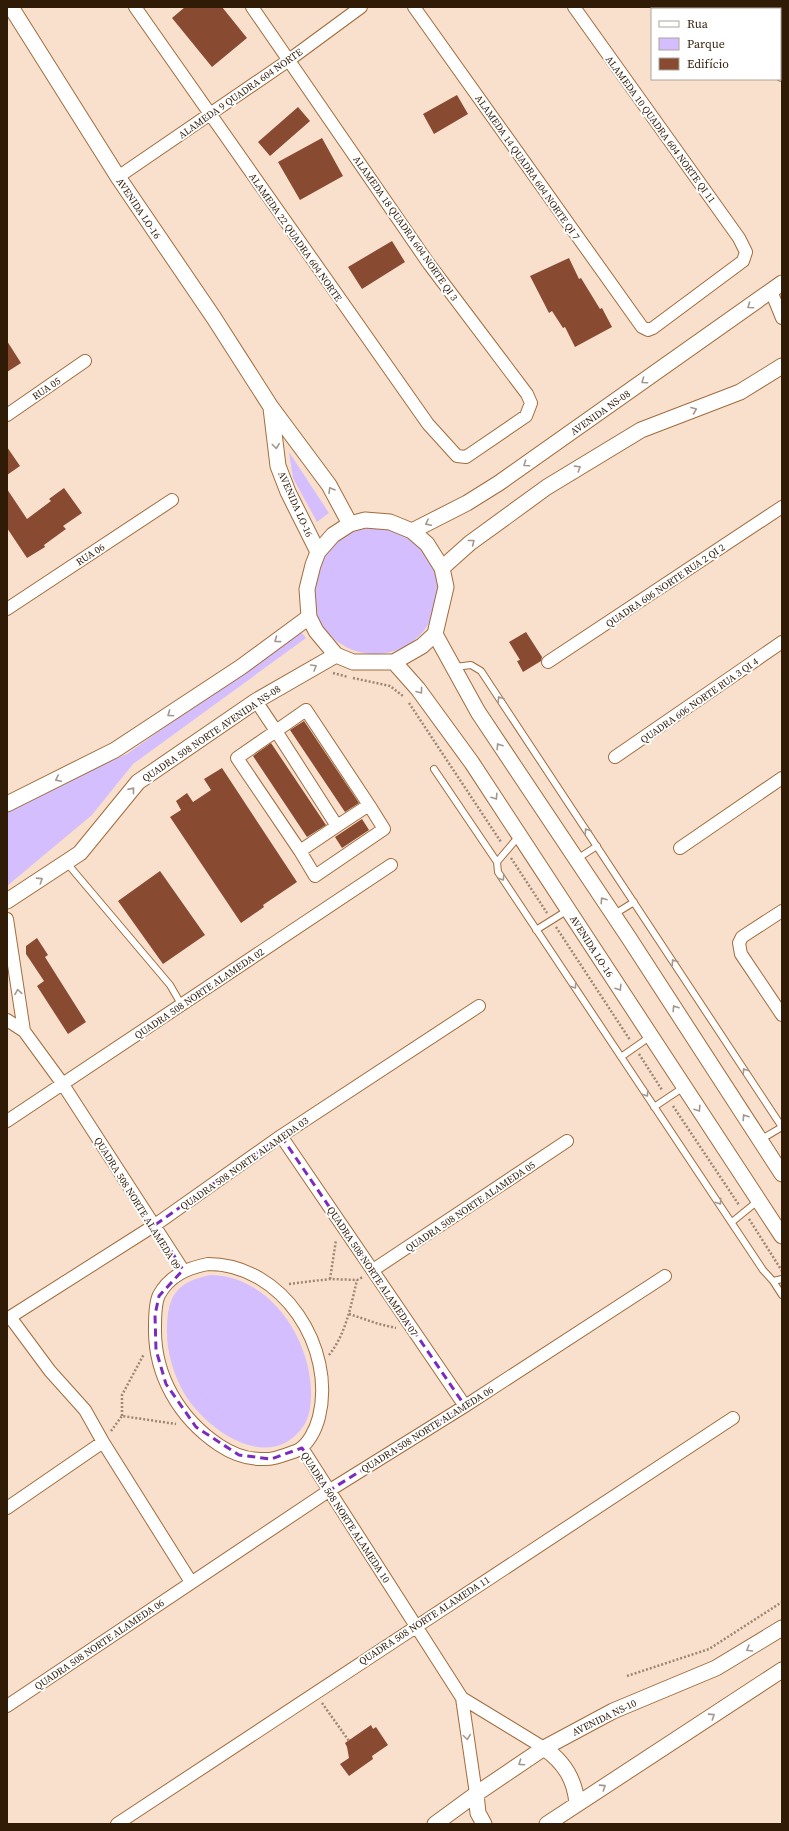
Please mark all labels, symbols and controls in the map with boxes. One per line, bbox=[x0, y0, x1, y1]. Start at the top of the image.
legend bbox=[651, 8, 781, 80]
text: Rua bbox=[687, 16, 709, 32]
text: Parque bbox=[687, 36, 725, 52]
street label: ALAMEDA 9 QUADRA 604 NORTE bbox=[176, 45, 305, 141]
street label: ALAMEDA 10 QUADRA 604 NORTE QI 11 bbox=[603, 53, 718, 205]
text: Edifício bbox=[687, 56, 729, 72]
street label: ALAMEDA 14 QUADRA 604 NORTE QI 7 bbox=[472, 92, 583, 242]
street label: ALAMEDA 18 QUADRA 604 NORTE QI 3 bbox=[350, 153, 461, 303]
street label: ALAMEDA 22 QUADRA 604 NORTE bbox=[246, 171, 345, 304]
street label: AVENIDA LO-16 bbox=[113, 175, 164, 241]
one-way arrow bbox=[747, 301, 754, 309]
street label: RUA 05 bbox=[30, 374, 63, 403]
one-way arrow bbox=[641, 376, 648, 384]
street label: AVENIDA NS-08 bbox=[568, 387, 633, 438]
one-way arrow bbox=[690, 407, 697, 415]
one-way arrow bbox=[271, 443, 280, 449]
one-way arrow bbox=[524, 459, 531, 466]
one-way arrow bbox=[574, 466, 581, 473]
street label: AVENIDA LO-16 bbox=[275, 469, 316, 539]
one-way arrow bbox=[329, 486, 336, 494]
one-way arrow bbox=[425, 518, 433, 526]
street label: RUA 06 bbox=[73, 540, 107, 568]
one-way arrow bbox=[467, 540, 474, 547]
street label: QUADRA 606 NORTE RUA 2 QI 2 bbox=[603, 541, 727, 630]
one-way arrow bbox=[275, 635, 282, 642]
street label: QUADRA 606 NORTE RUA 3 QI 4 bbox=[638, 655, 761, 746]
one-way arrow bbox=[310, 665, 317, 672]
street label: QUADRA 508 NORTE AVENIDA NS-08 bbox=[140, 682, 283, 785]
one-way arrow bbox=[415, 687, 422, 694]
one-way arrow bbox=[498, 696, 505, 703]
one-way arrow bbox=[167, 709, 174, 717]
one-way arrow bbox=[496, 743, 504, 750]
one-way arrow bbox=[55, 774, 62, 782]
one-way arrow bbox=[127, 787, 134, 795]
one-way arrow bbox=[490, 793, 498, 800]
one-way arrow bbox=[585, 828, 592, 835]
one-way arrow bbox=[497, 874, 505, 881]
one-way arrow bbox=[36, 877, 43, 884]
one-way arrow bbox=[600, 897, 608, 904]
street label: AVENIDA LO-16 bbox=[567, 913, 616, 979]
street label: QUADRA 508 NORTE ALAMEDA 02 bbox=[132, 945, 267, 1042]
one-way arrow bbox=[672, 960, 679, 967]
one-way arrow bbox=[569, 982, 577, 989]
one-way arrow bbox=[614, 984, 622, 991]
one-way arrow bbox=[14, 989, 23, 995]
one-way arrow bbox=[672, 1006, 679, 1013]
one-way arrow bbox=[742, 1068, 750, 1075]
one-way arrow bbox=[641, 1090, 648, 1097]
one-way arrow bbox=[693, 1104, 700, 1111]
street label: QUADRA 508 NORTE ALAMEDA 03 bbox=[178, 1114, 311, 1213]
one-way arrow bbox=[743, 1115, 750, 1122]
street label: QUADRA 508 NORTE ALAMEDA 09 bbox=[91, 1135, 184, 1272]
street label: QUADRA 508 NORTE ALAMEDA 05 bbox=[403, 1158, 538, 1255]
one-way arrow bbox=[714, 1198, 722, 1205]
street label: QUADRA 508 NORTE ALAMEDA 07 bbox=[324, 1204, 421, 1339]
street label: QUADRA 508 NORTE ALAMEDA 06 bbox=[359, 1383, 496, 1476]
street label: QUADRA 508 NORTE ALAMEDA 10 bbox=[298, 1449, 393, 1585]
street label: QUADRA 508 NORTE ALAMEDA 11 bbox=[356, 1573, 492, 1668]
street label: QUADRA 508 NORTE ALAMEDA 06 bbox=[32, 1596, 167, 1693]
one-way arrow bbox=[746, 1644, 753, 1651]
street label: AVENIDA NS-10 bbox=[570, 1696, 639, 1739]
one-way arrow bbox=[708, 1713, 715, 1720]
one-way arrow bbox=[462, 1734, 471, 1740]
one-way arrow bbox=[518, 1758, 525, 1766]
one-way arrow bbox=[599, 1784, 606, 1791]

